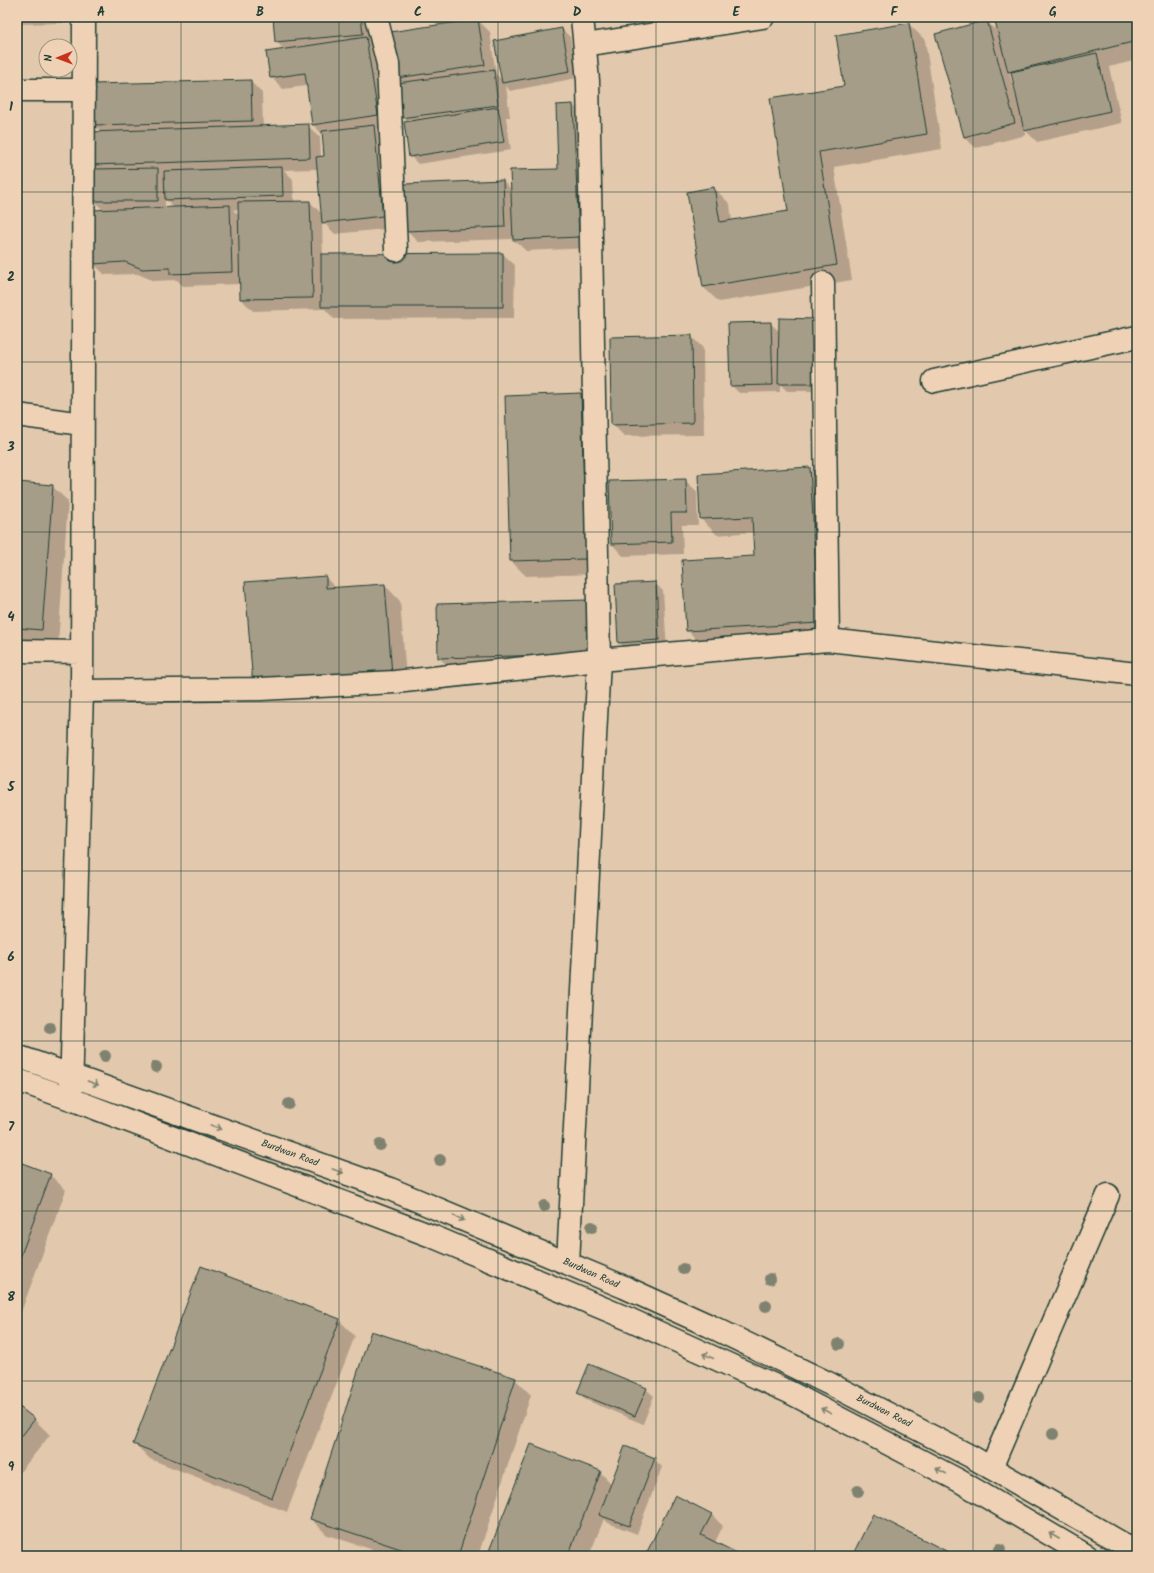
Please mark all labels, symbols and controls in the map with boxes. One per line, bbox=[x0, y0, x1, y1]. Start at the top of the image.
text: A bbox=[97, 2, 105, 23]
text: B bbox=[256, 2, 264, 23]
text: C bbox=[414, 2, 422, 23]
text: D bbox=[573, 2, 582, 23]
text: E bbox=[732, 2, 740, 23]
text: F bbox=[890, 2, 898, 23]
text: G bbox=[1049, 2, 1057, 23]
north arrow bbox=[38, 38, 78, 78]
text: N bbox=[40, 54, 58, 62]
text: 1 bbox=[9, 97, 13, 118]
text: 2 bbox=[7, 267, 15, 288]
text: 3 bbox=[6, 437, 15, 458]
text: 4 bbox=[7, 607, 15, 628]
text: 5 bbox=[7, 777, 16, 798]
text: 6 bbox=[7, 947, 15, 968]
one-way arrow bbox=[87, 1080, 99, 1088]
text: 7 bbox=[8, 1117, 15, 1138]
one-way arrow bbox=[209, 1124, 222, 1131]
street label: Burdwan Road bbox=[259, 1135, 322, 1171]
one-way arrow bbox=[332, 1167, 344, 1175]
one-way arrow bbox=[453, 1214, 465, 1222]
street label: Burdwan Road bbox=[560, 1253, 623, 1293]
text: 8 bbox=[7, 1287, 15, 1308]
one-way arrow bbox=[703, 1351, 715, 1359]
street label: Burdwan Road bbox=[854, 1390, 915, 1432]
one-way arrow bbox=[820, 1407, 832, 1415]
text: 9 bbox=[8, 1457, 15, 1478]
one-way arrow bbox=[935, 1467, 947, 1474]
one-way arrow bbox=[1048, 1532, 1060, 1540]

